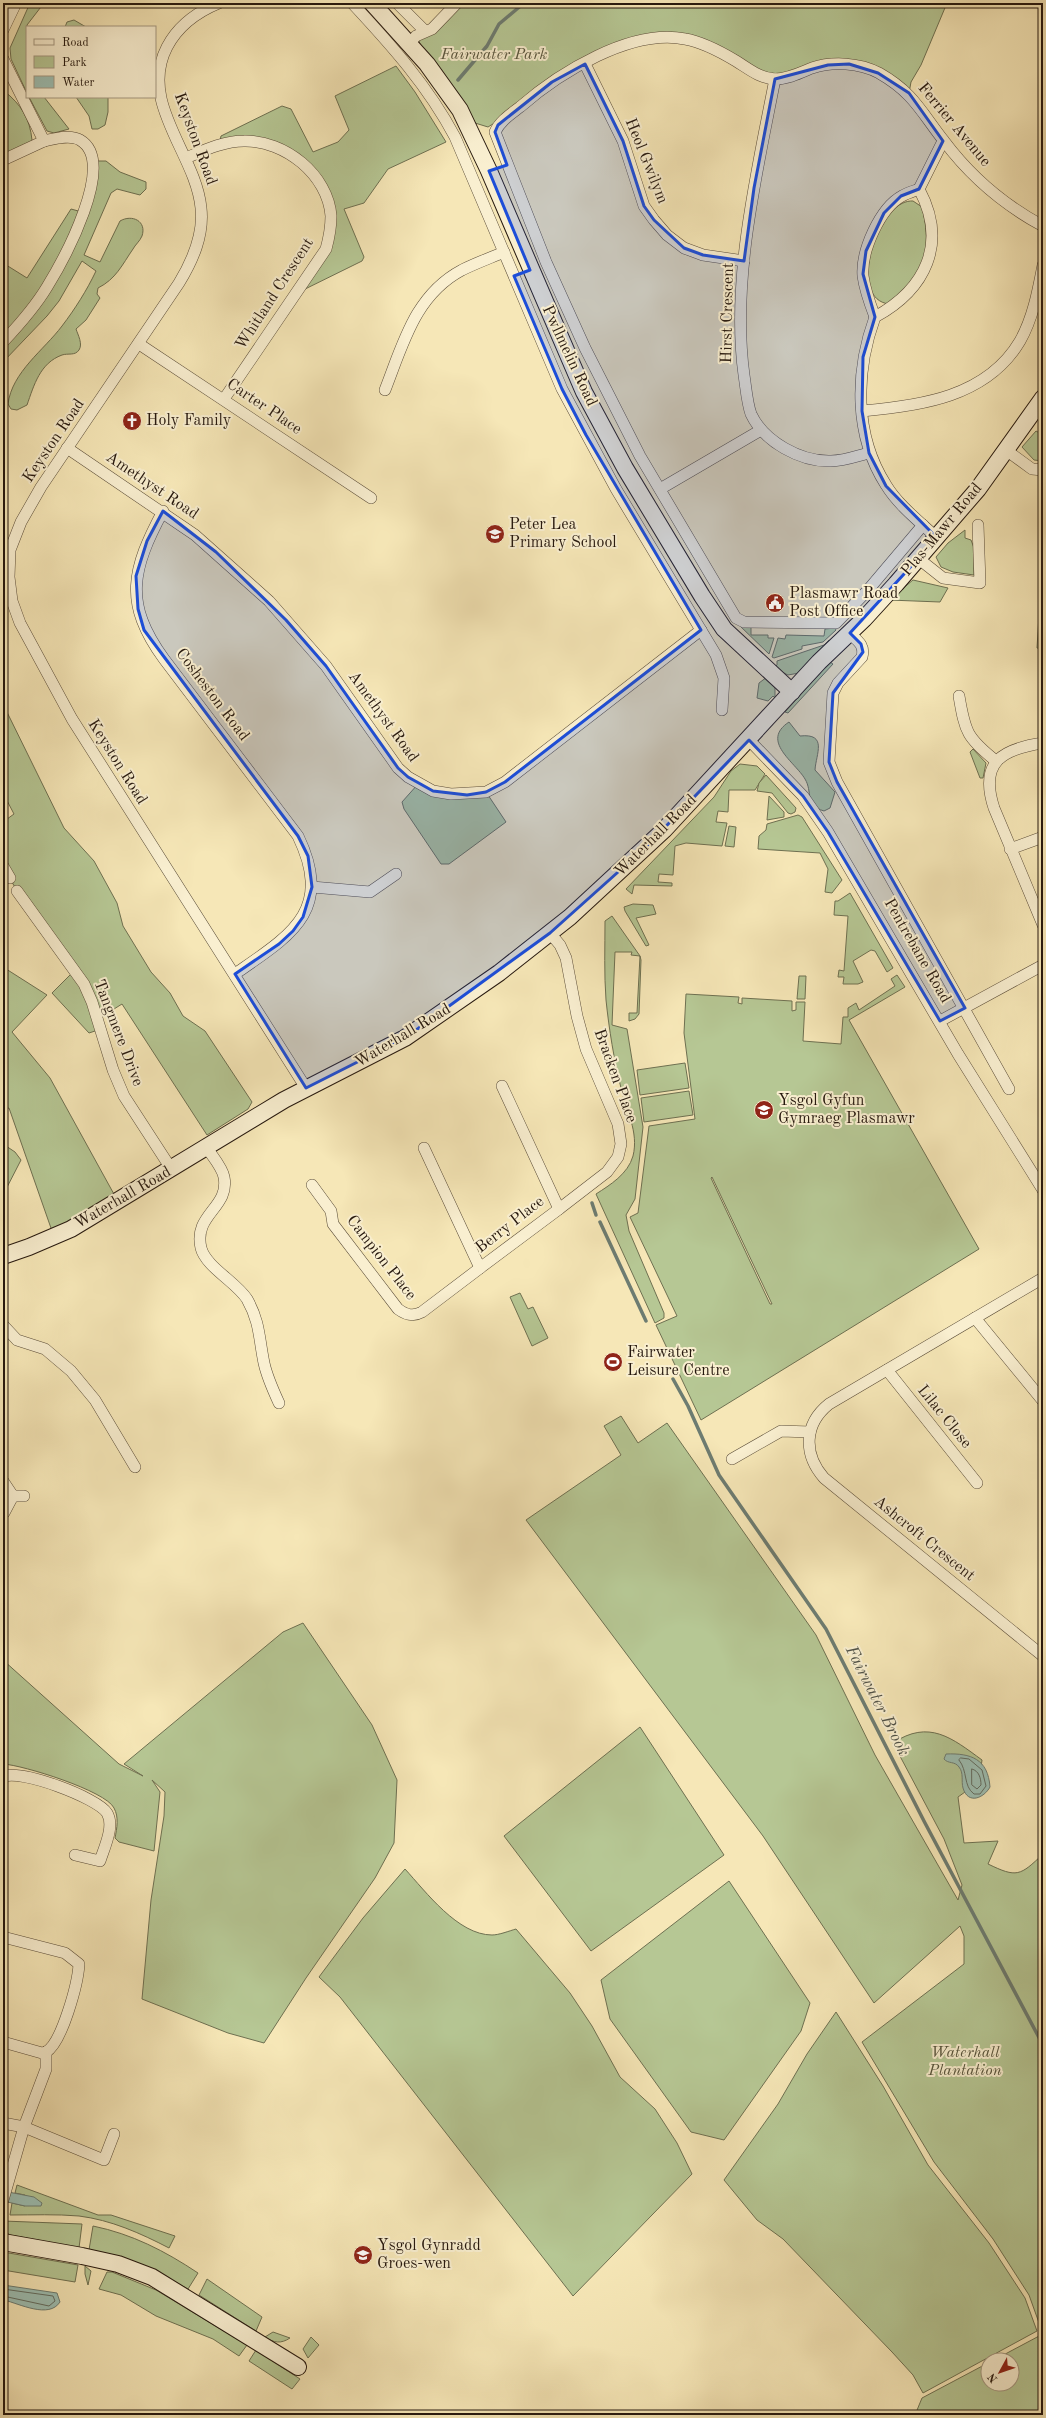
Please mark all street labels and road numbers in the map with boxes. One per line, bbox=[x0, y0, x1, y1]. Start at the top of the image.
street label: Ferrier Avenue bbox=[915, 80, 993, 170]
street label: Keyston Road bbox=[171, 91, 219, 187]
street label: Heol Gwilym bbox=[622, 116, 670, 206]
street label: Whitland Crescent bbox=[233, 235, 317, 353]
street label: Hirst Crescent bbox=[719, 262, 737, 363]
street label: Pwllmelin Road bbox=[539, 303, 599, 409]
street label: Carter Place bbox=[224, 376, 304, 438]
street label: Keyston Road bbox=[20, 396, 88, 486]
street label: Amethyst Road bbox=[103, 449, 201, 523]
street label: Plas-Mawr Road bbox=[899, 480, 985, 580]
street label: Cosheston Road bbox=[172, 646, 252, 744]
street label: Amethyst Road bbox=[345, 669, 421, 765]
street label: Keyston Road bbox=[84, 717, 150, 807]
street label: Waterhall Road bbox=[612, 792, 700, 880]
street label: Pentrebane Road bbox=[881, 896, 953, 1006]
street label: Tangmere Drive bbox=[90, 978, 146, 1088]
street label: Waterhall Road bbox=[352, 1001, 454, 1071]
street label: Bracken Place bbox=[591, 1027, 639, 1125]
street label: Waterhall Road bbox=[72, 1164, 174, 1232]
street label: Berry Place bbox=[473, 1193, 547, 1257]
street label: Campion Place bbox=[343, 1213, 419, 1303]
street label: Lilac Close bbox=[914, 1382, 974, 1452]
street label: Ashcroft Crescent bbox=[870, 1493, 978, 1585]

